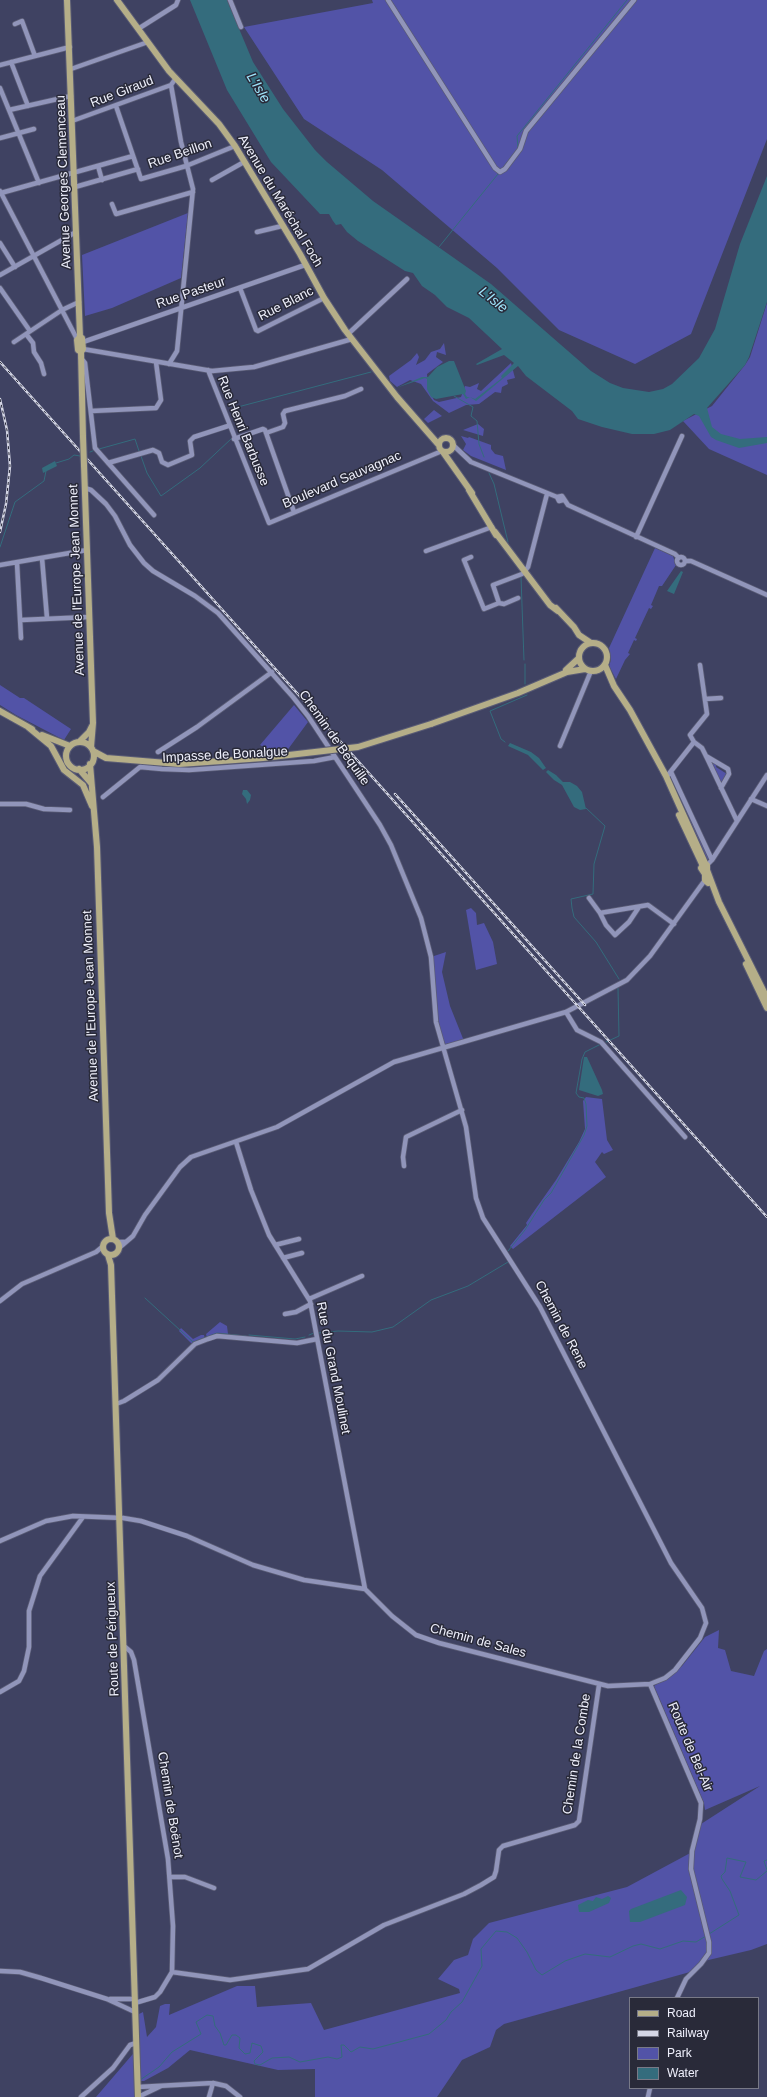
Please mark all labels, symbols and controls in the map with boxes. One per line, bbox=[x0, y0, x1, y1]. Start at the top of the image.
water label: L'Isle bbox=[242, 70, 274, 106]
street label: Rue Giraud bbox=[88, 73, 156, 111]
street label: Avenue Georges Clemenceau bbox=[53, 95, 75, 269]
street label: Avenue du Maréchal Foch bbox=[234, 132, 326, 270]
street label: Rue Beillon bbox=[146, 136, 214, 172]
street label: Rue Pasteur bbox=[154, 274, 228, 312]
street label: Rue Blanc bbox=[256, 283, 316, 325]
water label: L'Isle bbox=[475, 283, 511, 317]
street label: Rue Henri Barbusse bbox=[214, 374, 272, 488]
street label: Boulevard Sauvagnac bbox=[280, 448, 404, 512]
street label: Avenue de l'Europe Jean Monnet bbox=[66, 484, 88, 676]
street label: Chemin de Bequille bbox=[295, 687, 373, 789]
street label: Impasse de Bonalgue bbox=[162, 744, 288, 766]
street label: Avenue de l'Europe Jean Monnet bbox=[80, 910, 102, 1102]
street label: Chemin de Rene bbox=[531, 1278, 591, 1372]
street label: Rue du Grand Moulinet bbox=[313, 1301, 353, 1435]
street label: Route de Périgueux bbox=[103, 1581, 123, 1697]
street label: Chemin de Sales bbox=[428, 1621, 528, 1661]
street label: Chemin de la Combe bbox=[560, 1692, 594, 1816]
street label: Route de Bel-Air bbox=[664, 1700, 716, 1794]
street label: Chemin de Boënot bbox=[154, 1751, 186, 1859]
legend bbox=[629, 1997, 759, 2089]
text: Road bbox=[667, 2006, 696, 2020]
text: Railway bbox=[667, 2026, 709, 2040]
text: Park bbox=[667, 2046, 692, 2060]
text: Water bbox=[667, 2066, 699, 2080]

